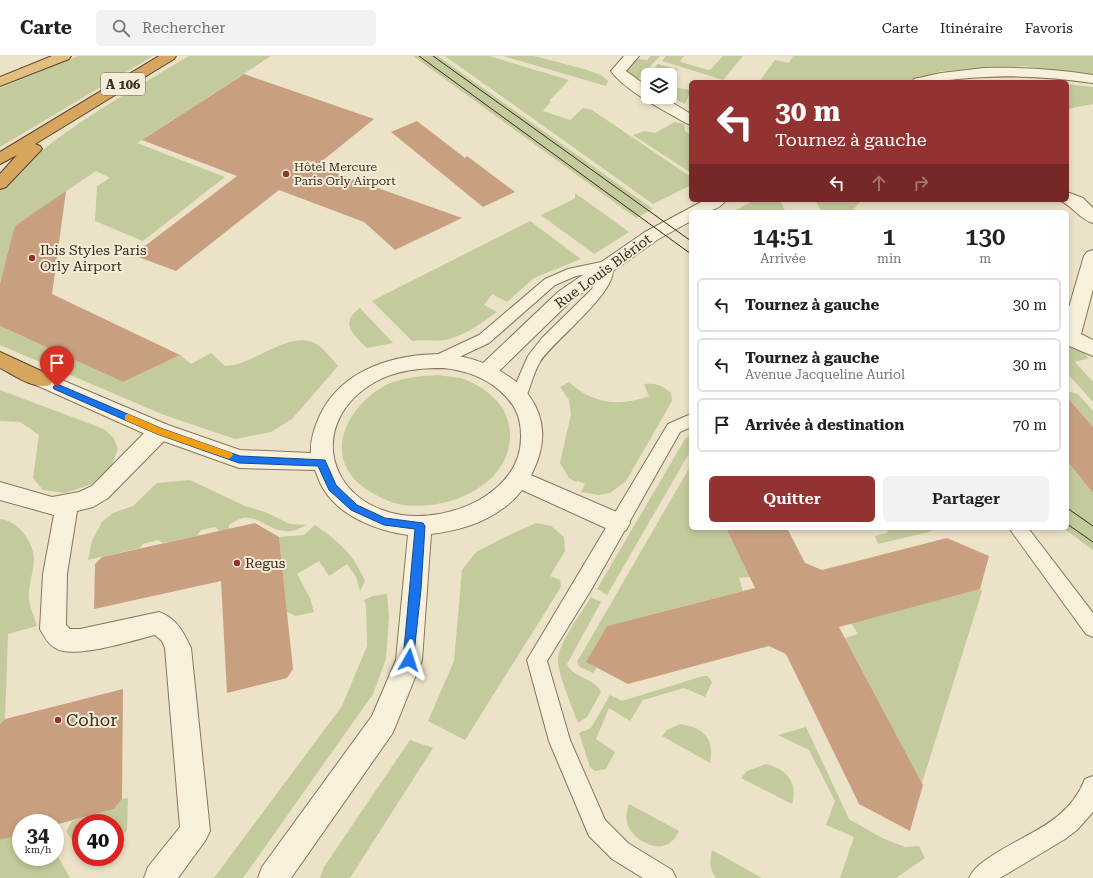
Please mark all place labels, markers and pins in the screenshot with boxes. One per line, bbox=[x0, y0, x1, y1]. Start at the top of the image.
place label: Hôtel Mercure Paris Orly Airport bbox=[294, 160, 396, 188]
marker: Hôtel Mercure Paris Orly Airport bbox=[281, 169, 291, 179]
place label: Ibis Styles Paris Orly Airport bbox=[40, 242, 147, 274]
marker: Ibis Styles Paris Orly Airport bbox=[27, 253, 37, 263]
pin bbox=[40, 346, 74, 387]
place label: Regus bbox=[245, 555, 286, 571]
marker: Regus bbox=[232, 558, 242, 568]
place label: Cohor bbox=[66, 710, 117, 730]
marker: Cohor bbox=[53, 715, 63, 725]

